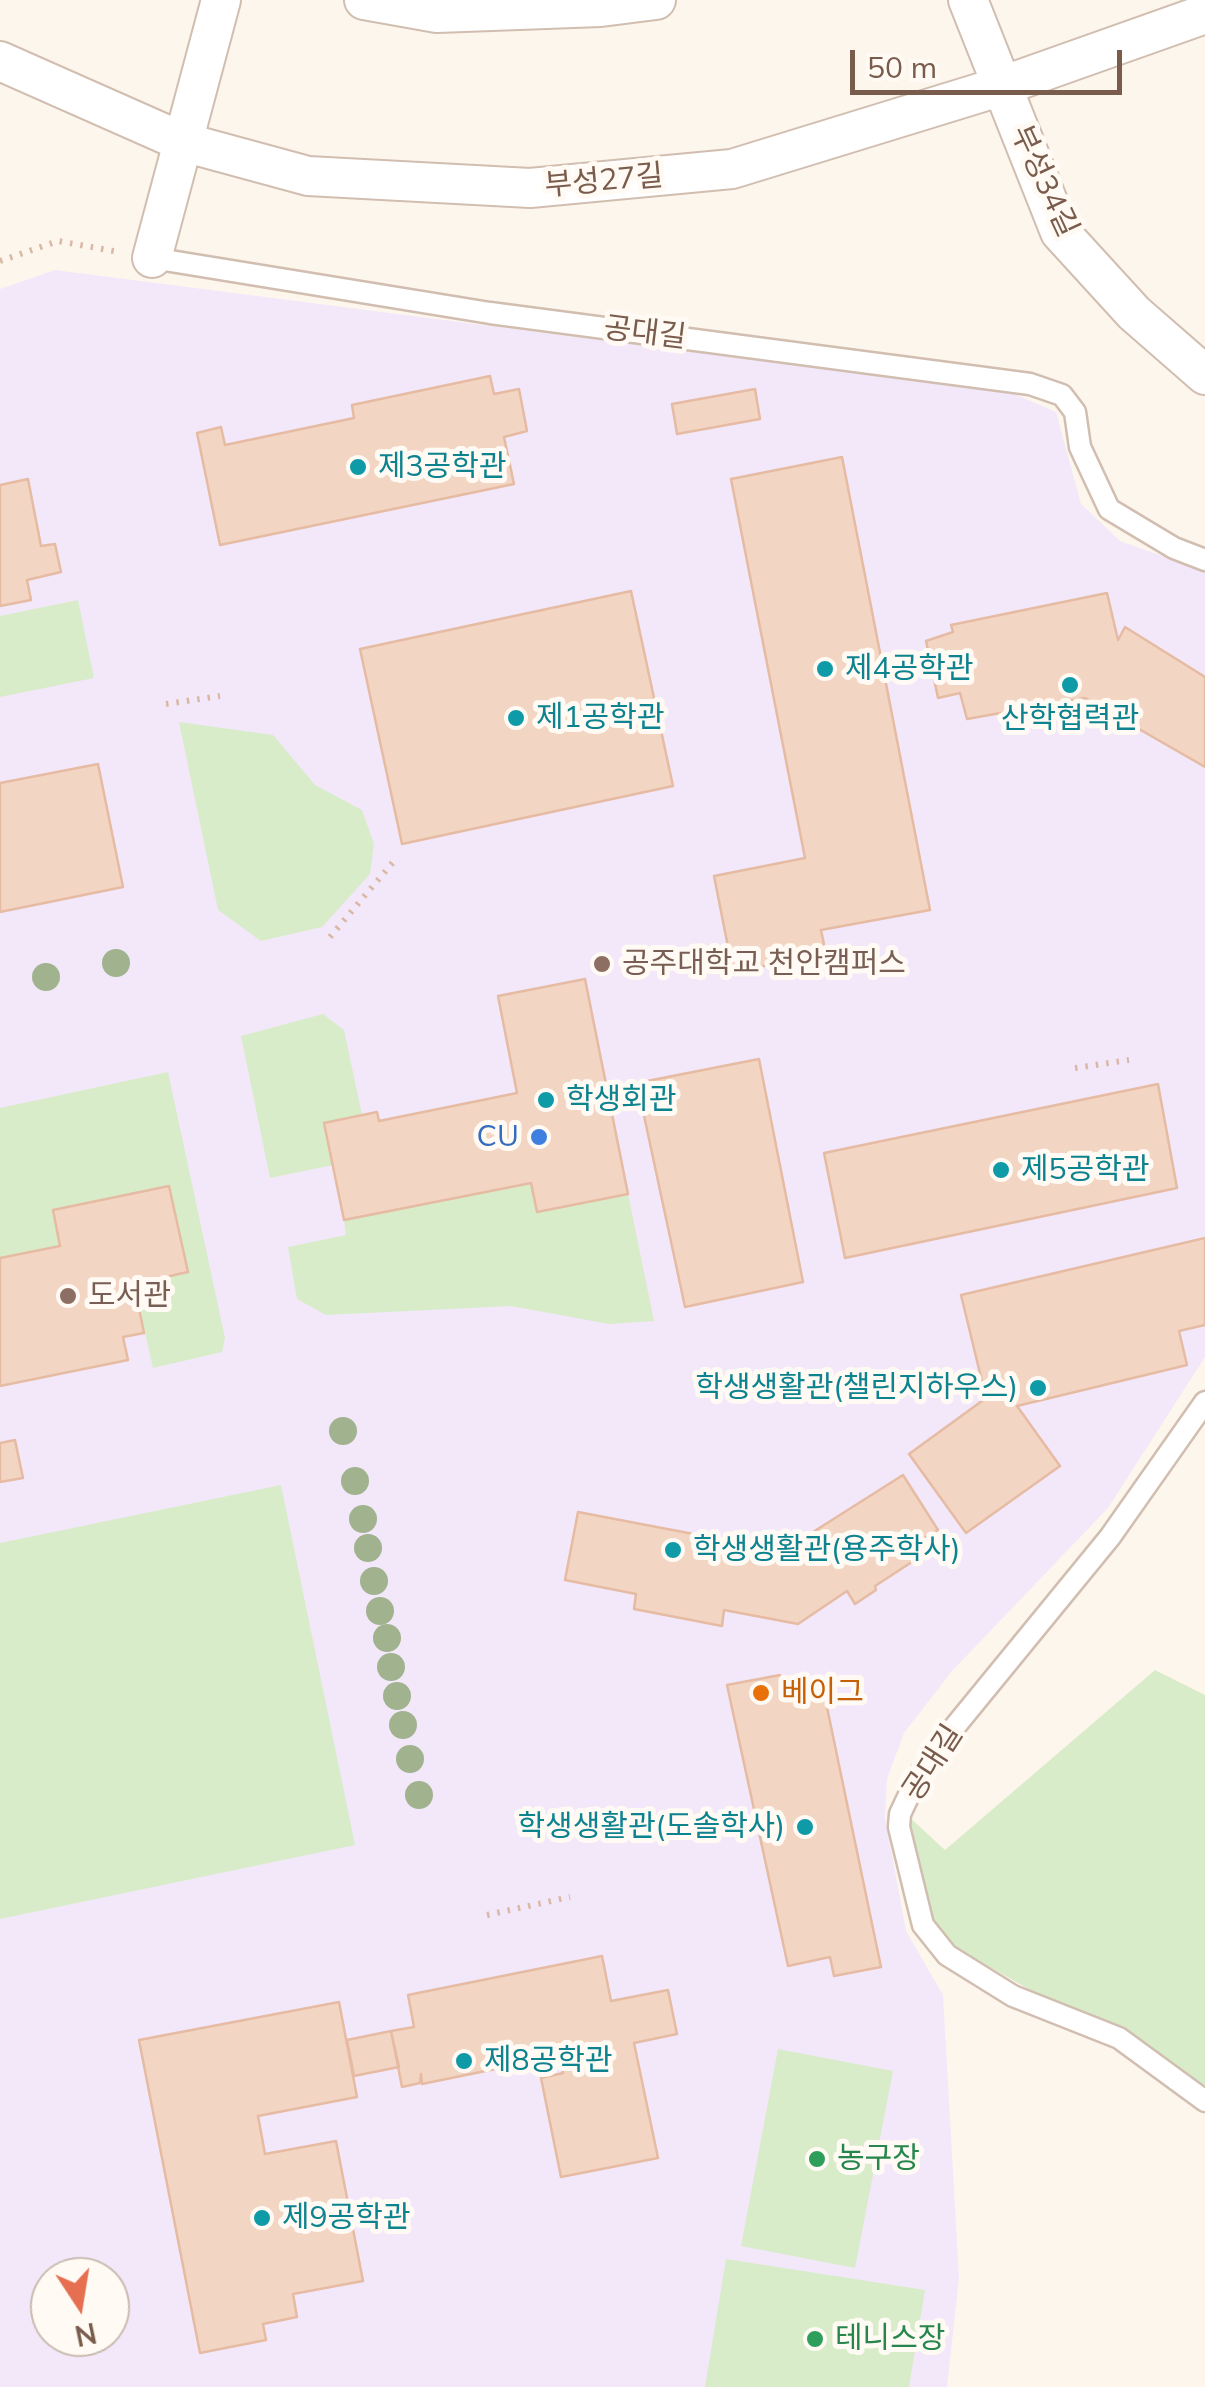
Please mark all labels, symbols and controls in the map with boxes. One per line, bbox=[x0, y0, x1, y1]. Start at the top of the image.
scale bar bbox=[855, 30, 1128, 92]
text: 50 m bbox=[867, 48, 937, 86]
street label: 부성34길 bbox=[1003, 120, 1085, 242]
street label: 부성27길 bbox=[543, 158, 665, 204]
street label: 공대길 bbox=[602, 310, 688, 356]
place label: 제3공학관 bbox=[378, 449, 506, 485]
marker: 제3공학관 bbox=[347, 456, 369, 478]
place label: 제4공학관 bbox=[845, 651, 973, 687]
marker: 제4공학관 bbox=[814, 658, 836, 680]
marker: 산학협력관 bbox=[1059, 674, 1081, 696]
place label: 제1공학관 bbox=[536, 700, 664, 736]
place label: 산학협력관 bbox=[1001, 701, 1139, 737]
marker: 제1공학관 bbox=[505, 707, 527, 729]
place label: 공주대학교 천안캠퍼스 bbox=[622, 946, 906, 982]
marker: 공주대학교 천안캠퍼스 bbox=[591, 953, 613, 975]
place label: 학생회관 bbox=[566, 1082, 676, 1118]
marker: 학생회관 bbox=[535, 1089, 557, 1111]
place label: CU bbox=[477, 1119, 519, 1155]
marker: CU bbox=[528, 1126, 550, 1148]
place label: 제5공학관 bbox=[1021, 1152, 1149, 1188]
marker: 제5공학관 bbox=[990, 1159, 1012, 1181]
place label: 도서관 bbox=[88, 1278, 171, 1314]
marker: 도서관 bbox=[57, 1285, 79, 1307]
place label: 학생생활관(챌린지하우스) bbox=[695, 1370, 1018, 1406]
marker: 학생생활관(챌린지하우스) bbox=[1027, 1377, 1049, 1399]
place label: 학생생활관(용주학사) bbox=[693, 1532, 960, 1568]
marker: 학생생활관(용주학사) bbox=[662, 1539, 684, 1561]
place label: 베이그 bbox=[781, 1675, 864, 1711]
marker: 베이그 bbox=[750, 1682, 772, 1704]
street label: 공대길 bbox=[895, 1718, 971, 1808]
place label: 학생생활관(도솔학사) bbox=[518, 1809, 785, 1845]
marker: 학생생활관(도솔학사) bbox=[794, 1816, 816, 1838]
place label: 제8공학관 bbox=[484, 2043, 612, 2079]
marker: 제8공학관 bbox=[453, 2050, 475, 2072]
place label: 농구장 bbox=[837, 2141, 920, 2177]
marker: 농구장 bbox=[806, 2148, 828, 2170]
place label: 제9공학관 bbox=[282, 2200, 410, 2236]
marker: 제9공학관 bbox=[251, 2207, 273, 2229]
north arrow bbox=[30, 2257, 130, 2357]
text: N bbox=[72, 2316, 100, 2354]
place label: 테니스장 bbox=[835, 2321, 945, 2357]
marker: 테니스장 bbox=[804, 2328, 826, 2350]

